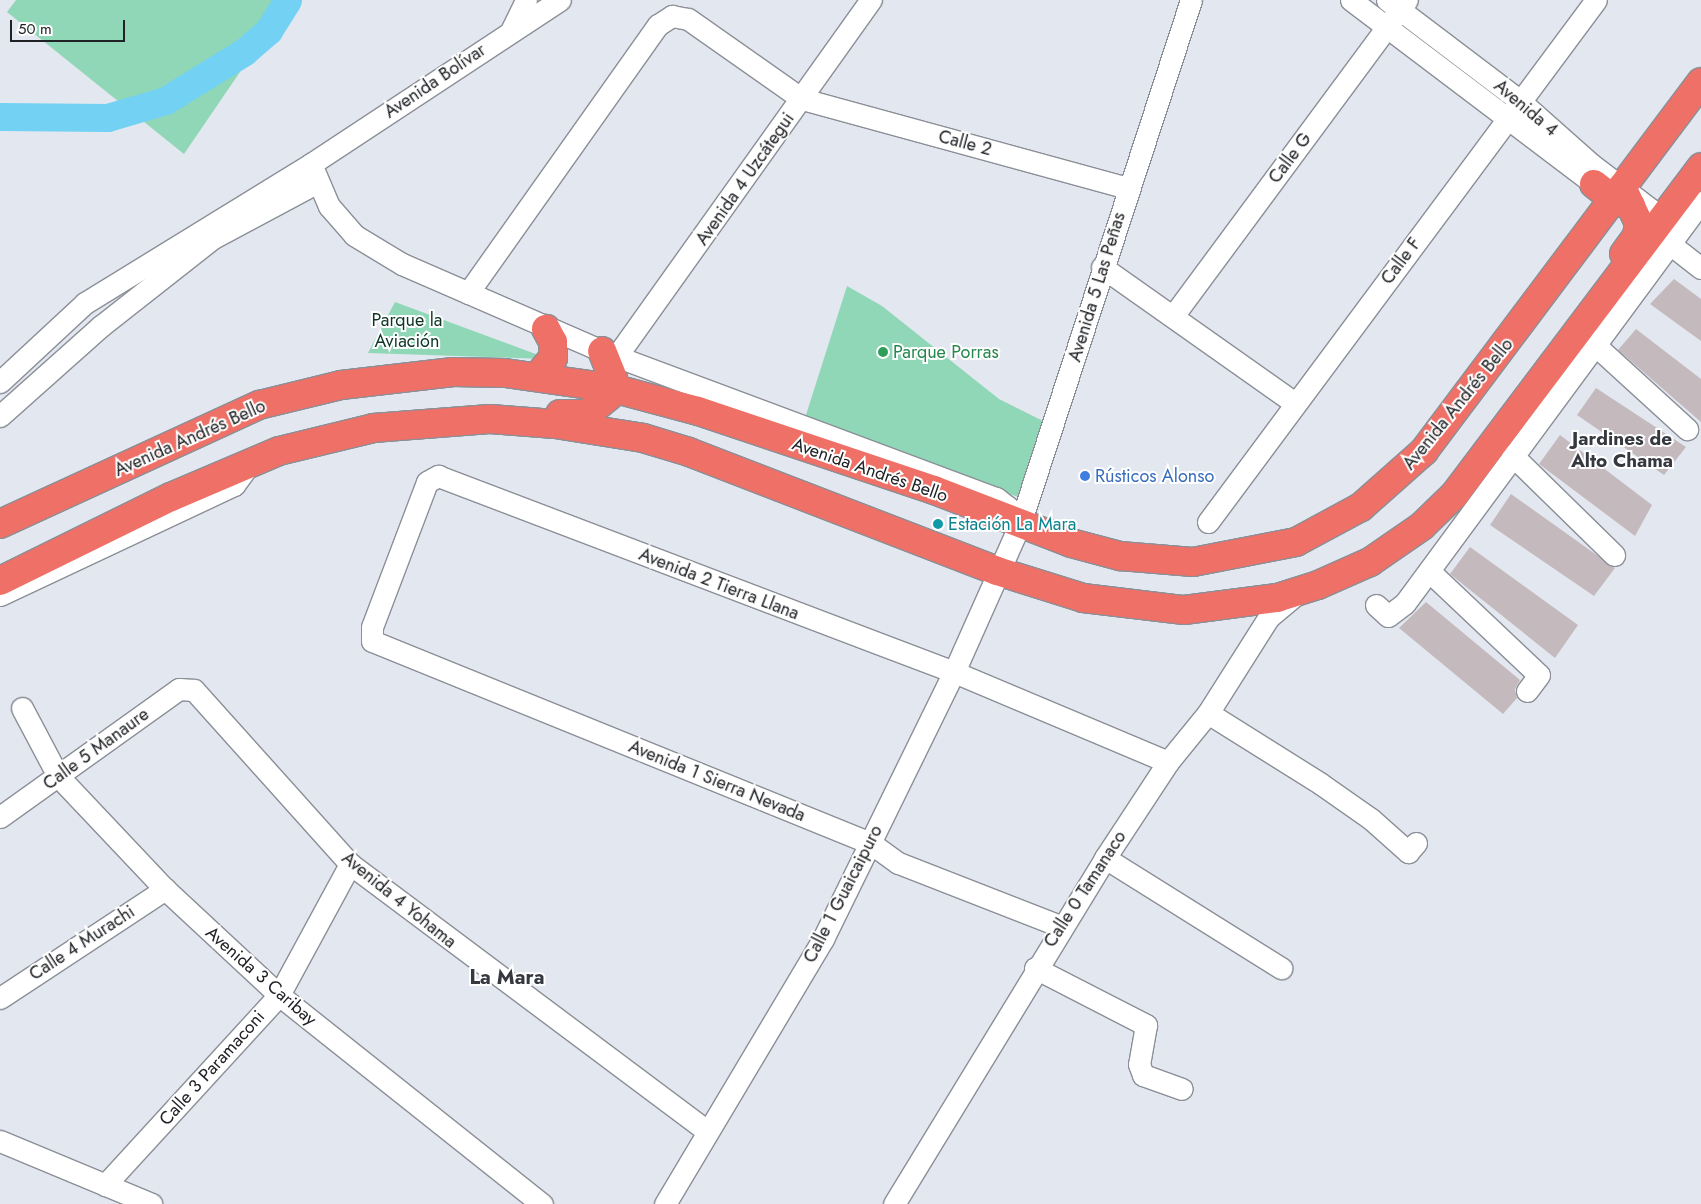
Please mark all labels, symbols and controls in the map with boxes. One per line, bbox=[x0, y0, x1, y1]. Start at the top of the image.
scale bar bbox=[12, 10, 128, 42]
text: 50 m bbox=[18, 18, 52, 40]
street label: Avenida Bolívar bbox=[380, 39, 490, 123]
street label: Avenida 4 bbox=[1490, 75, 1562, 141]
street label: Avenida 4 Uzcátegui bbox=[691, 109, 799, 249]
street label: Calle 2 bbox=[936, 126, 994, 160]
street label: Calle G bbox=[1264, 128, 1316, 188]
street label: Avenida 5 Las Peñas bbox=[1064, 210, 1130, 364]
street label: Calle F bbox=[1376, 233, 1426, 289]
park label: Parque la Aviación bbox=[371, 310, 443, 352]
street label: Avenida Andrés Bello bbox=[1398, 334, 1518, 474]
place label: Parque Porras bbox=[893, 341, 999, 363]
marker: Parque Porras bbox=[877, 346, 889, 358]
street label: Avenida Andrés Bello bbox=[111, 395, 269, 481]
district label: Jardines de Alto Chama bbox=[1571, 428, 1673, 472]
street label: Avenida Andrés Bello bbox=[789, 433, 951, 507]
place label: Rústicos Alonso bbox=[1095, 465, 1214, 487]
marker: Rústicos Alonso bbox=[1079, 470, 1091, 482]
place label: Estación La Mara bbox=[948, 513, 1076, 535]
marker: Estación La Mara bbox=[932, 518, 944, 530]
street label: Avenida 2 Tierra Llana bbox=[636, 544, 802, 624]
street label: Calle 5 Manaure bbox=[39, 703, 153, 795]
street label: Avenida 1 Sierra Nevada bbox=[626, 736, 808, 826]
street label: Calle 1 Guaicaipuro bbox=[799, 822, 887, 966]
street label: Calle 0 Tamanaco bbox=[1039, 827, 1131, 951]
street label: Avenida 4 Yohama bbox=[337, 847, 461, 953]
street label: Calle 4 Murachi bbox=[25, 901, 139, 985]
street label: Avenida 3 Caribay bbox=[201, 922, 321, 1030]
district label: La Mara bbox=[470, 965, 544, 989]
street label: Calle 3 Paramaconi bbox=[155, 1006, 269, 1130]

